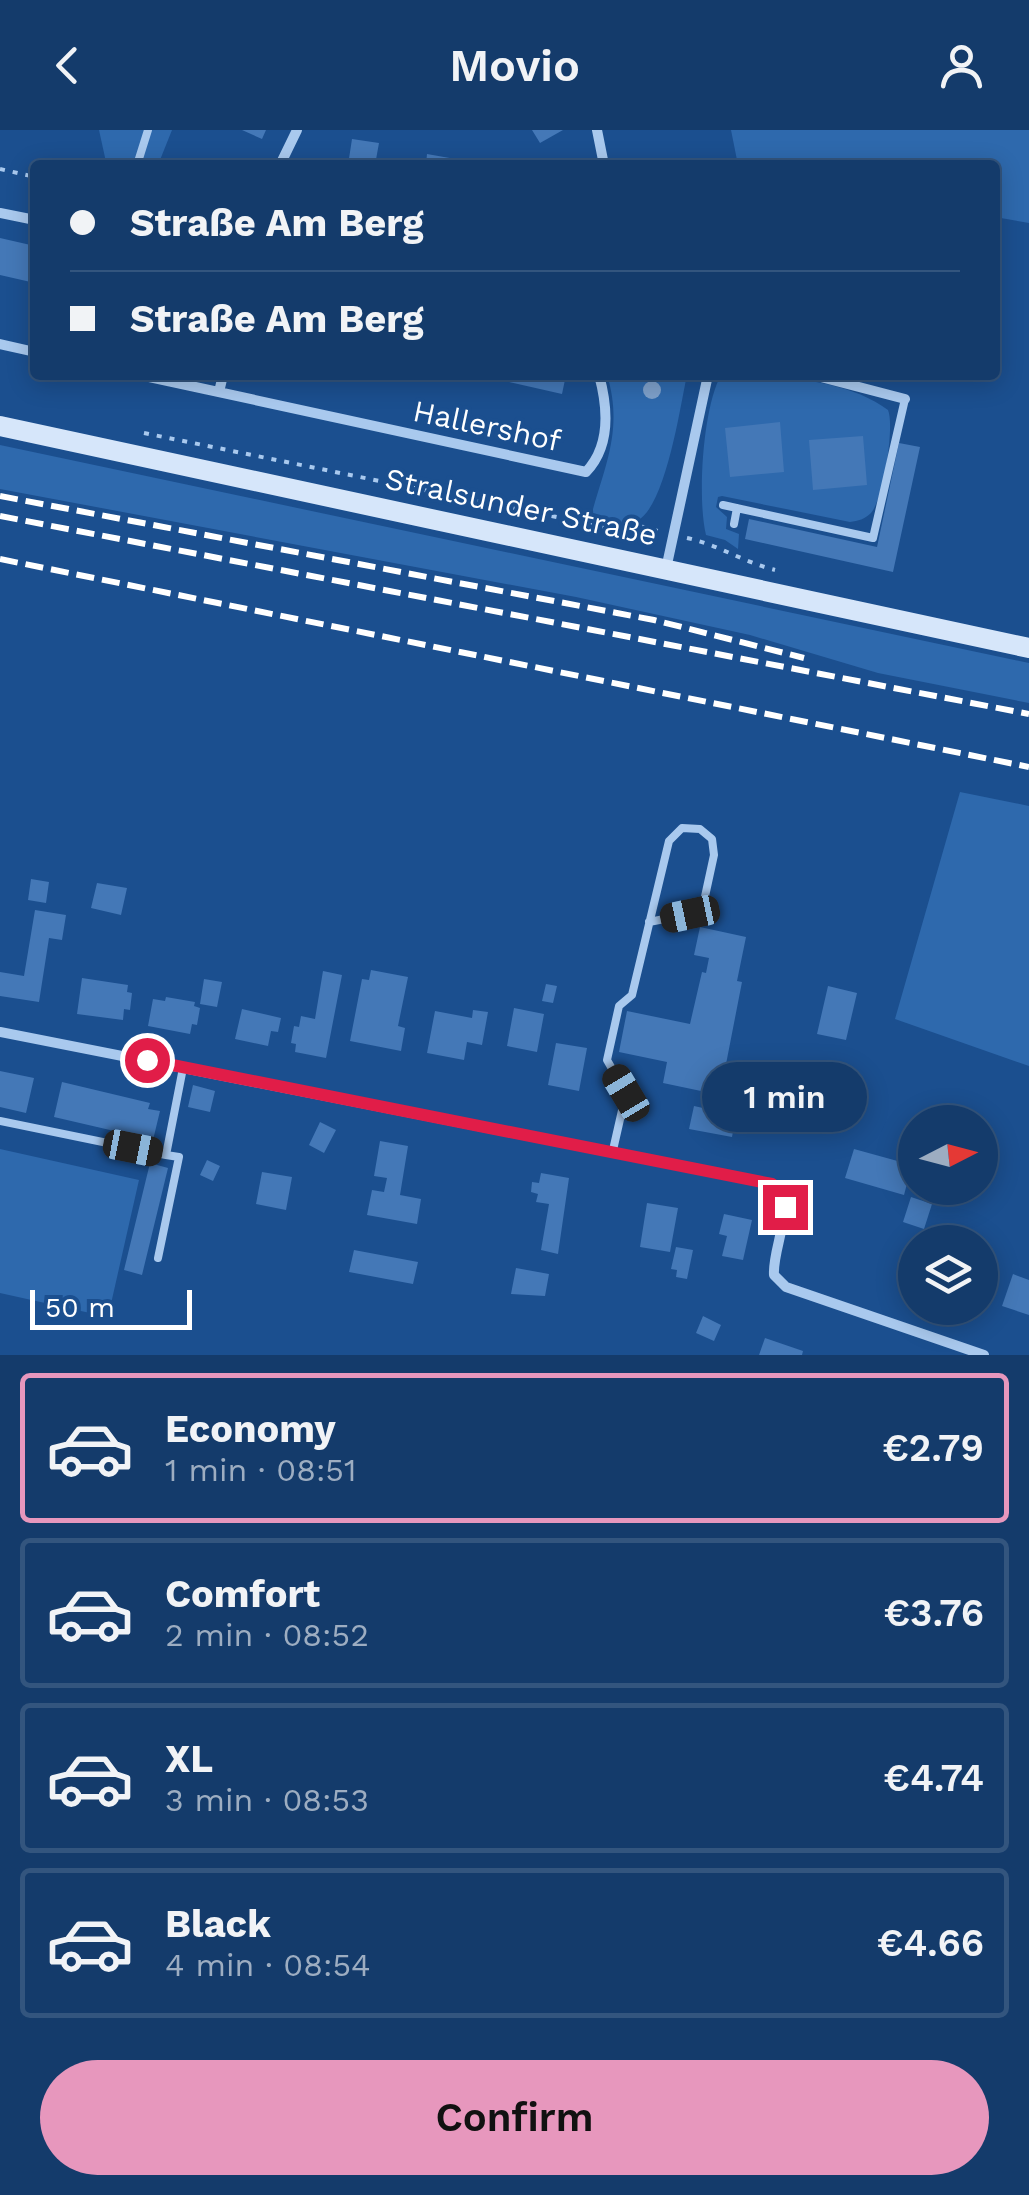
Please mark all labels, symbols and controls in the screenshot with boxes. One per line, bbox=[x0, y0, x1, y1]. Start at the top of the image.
icon: back bbox=[40, 38, 95, 93]
icon: person bbox=[934, 38, 989, 93]
text: Movio bbox=[449, 39, 580, 92]
text: Straße Am Berg bbox=[130, 201, 423, 245]
text: Straße Am Berg bbox=[130, 297, 423, 341]
street label: Hallershof bbox=[410, 393, 564, 458]
street label: Stralsunder Straße bbox=[382, 461, 660, 552]
car bbox=[658, 893, 722, 935]
route start bbox=[125, 1038, 170, 1083]
car bbox=[598, 1060, 654, 1126]
callout: 1 min bbox=[702, 1062, 868, 1132]
text: 1 min bbox=[743, 1078, 826, 1116]
north arrow bbox=[898, 1105, 998, 1205]
map controls bbox=[898, 1105, 998, 1325]
car bbox=[101, 1128, 165, 1168]
route end bbox=[763, 1185, 808, 1230]
button: layers bbox=[898, 1225, 998, 1325]
scale bar bbox=[30, 1285, 192, 1330]
text: 50 m bbox=[45, 1291, 115, 1324]
icon: car bbox=[45, 1403, 135, 1493]
text: Economy bbox=[165, 1407, 336, 1451]
text: €2.79 bbox=[882, 1426, 984, 1470]
text: 1 min · 08:51 bbox=[165, 1451, 356, 1489]
icon: car bbox=[45, 1568, 135, 1658]
text: Comfort bbox=[165, 1572, 320, 1616]
text: €3.76 bbox=[883, 1591, 984, 1635]
text: 2 min · 08:52 bbox=[165, 1616, 369, 1654]
icon: car bbox=[45, 1733, 135, 1823]
text: XL bbox=[165, 1737, 213, 1781]
text: €4.74 bbox=[883, 1756, 984, 1800]
text: 3 min · 08:53 bbox=[165, 1781, 369, 1819]
icon: car bbox=[45, 1898, 135, 1988]
text: Black bbox=[165, 1902, 271, 1946]
text: €4.66 bbox=[877, 1921, 984, 1965]
text: 4 min · 08:54 bbox=[165, 1946, 371, 1984]
button: Confirm bbox=[40, 2060, 989, 2175]

